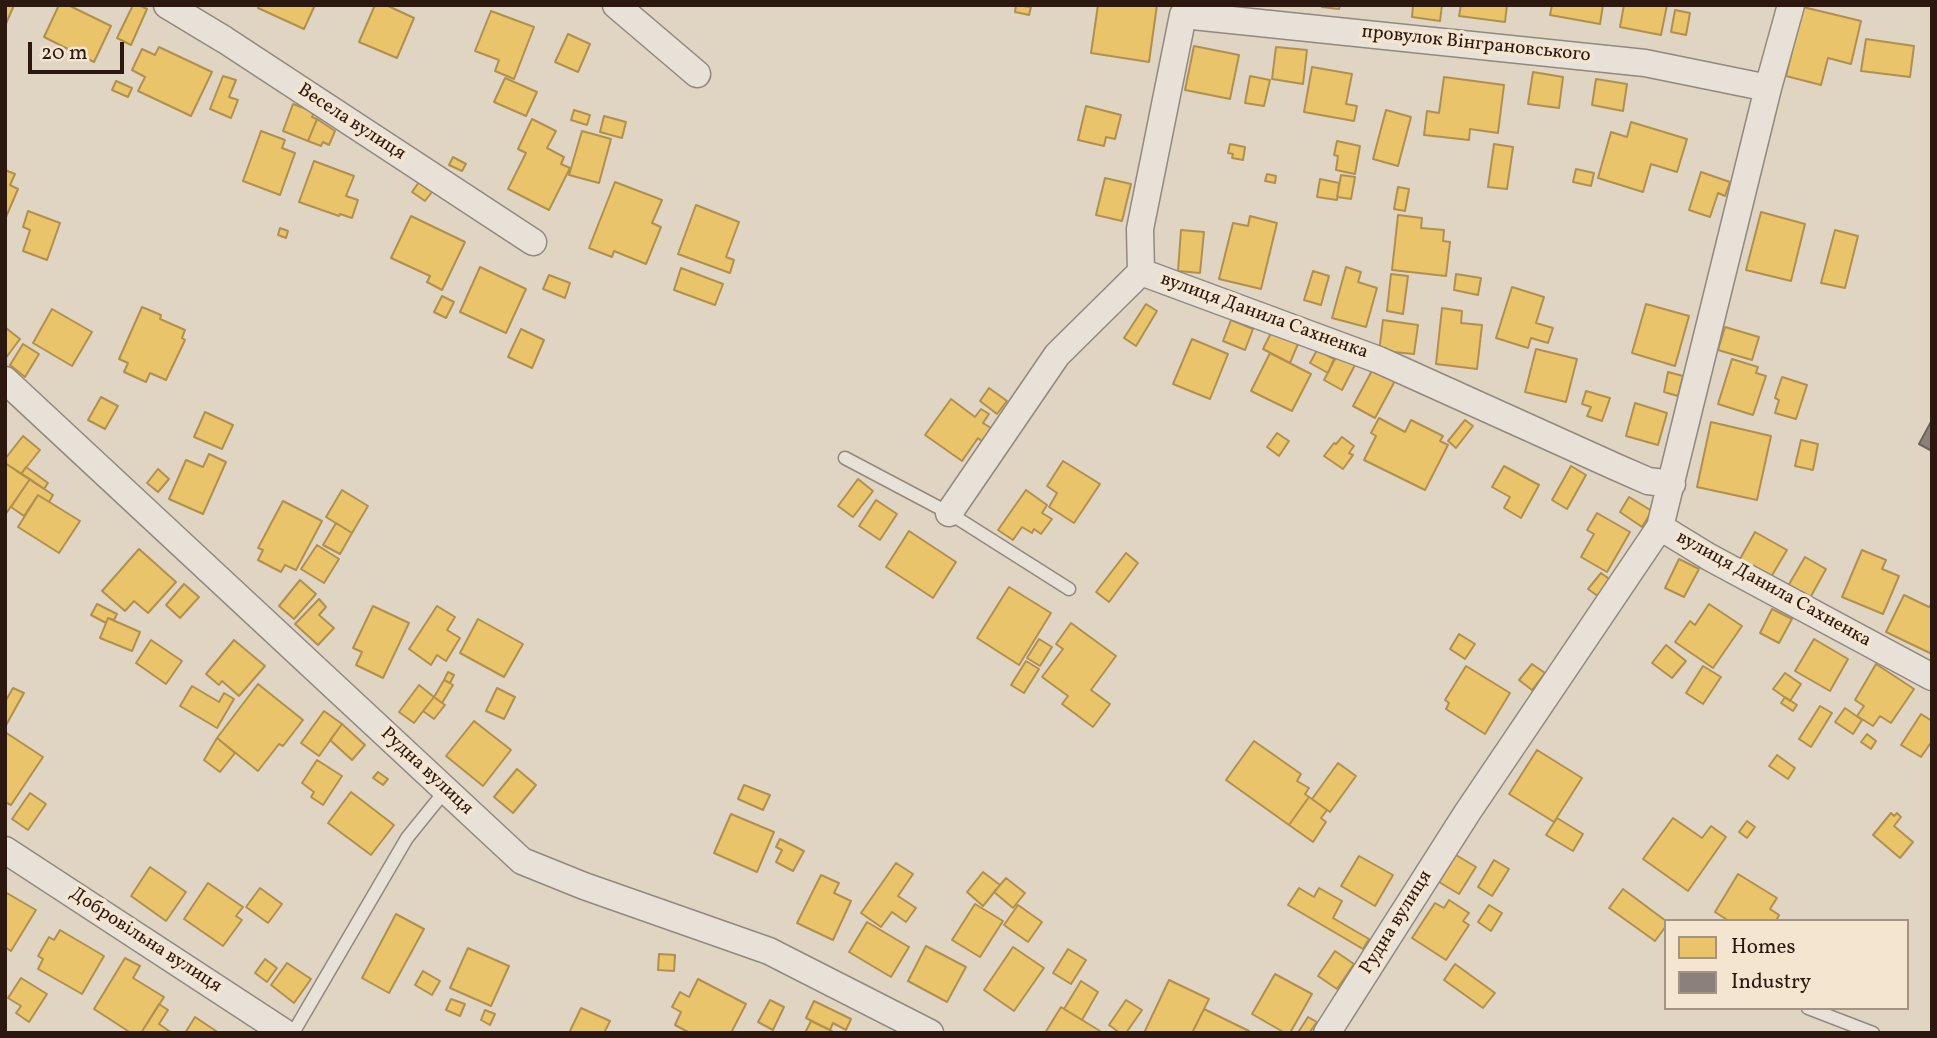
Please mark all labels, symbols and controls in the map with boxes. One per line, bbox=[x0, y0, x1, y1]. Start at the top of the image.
street label: провулок Вінграновського bbox=[1360, 22, 1592, 68]
scale bar bbox=[32, 28, 128, 72]
text: 20 m bbox=[41, 39, 87, 68]
street label: Весела вулиця bbox=[293, 80, 409, 166]
street label: вулиця Данила Сахненка bbox=[1157, 269, 1371, 365]
street label: вулиця Данила Сахненка bbox=[1672, 527, 1874, 653]
street label: Рудна вулиця bbox=[375, 723, 477, 821]
street label: Рудна вулиця bbox=[1356, 867, 1438, 979]
street label: Добровільна вулиця bbox=[65, 883, 225, 999]
legend bbox=[1664, 919, 1909, 1010]
text: Homes bbox=[1731, 933, 1796, 962]
text: Industry bbox=[1731, 968, 1811, 997]

